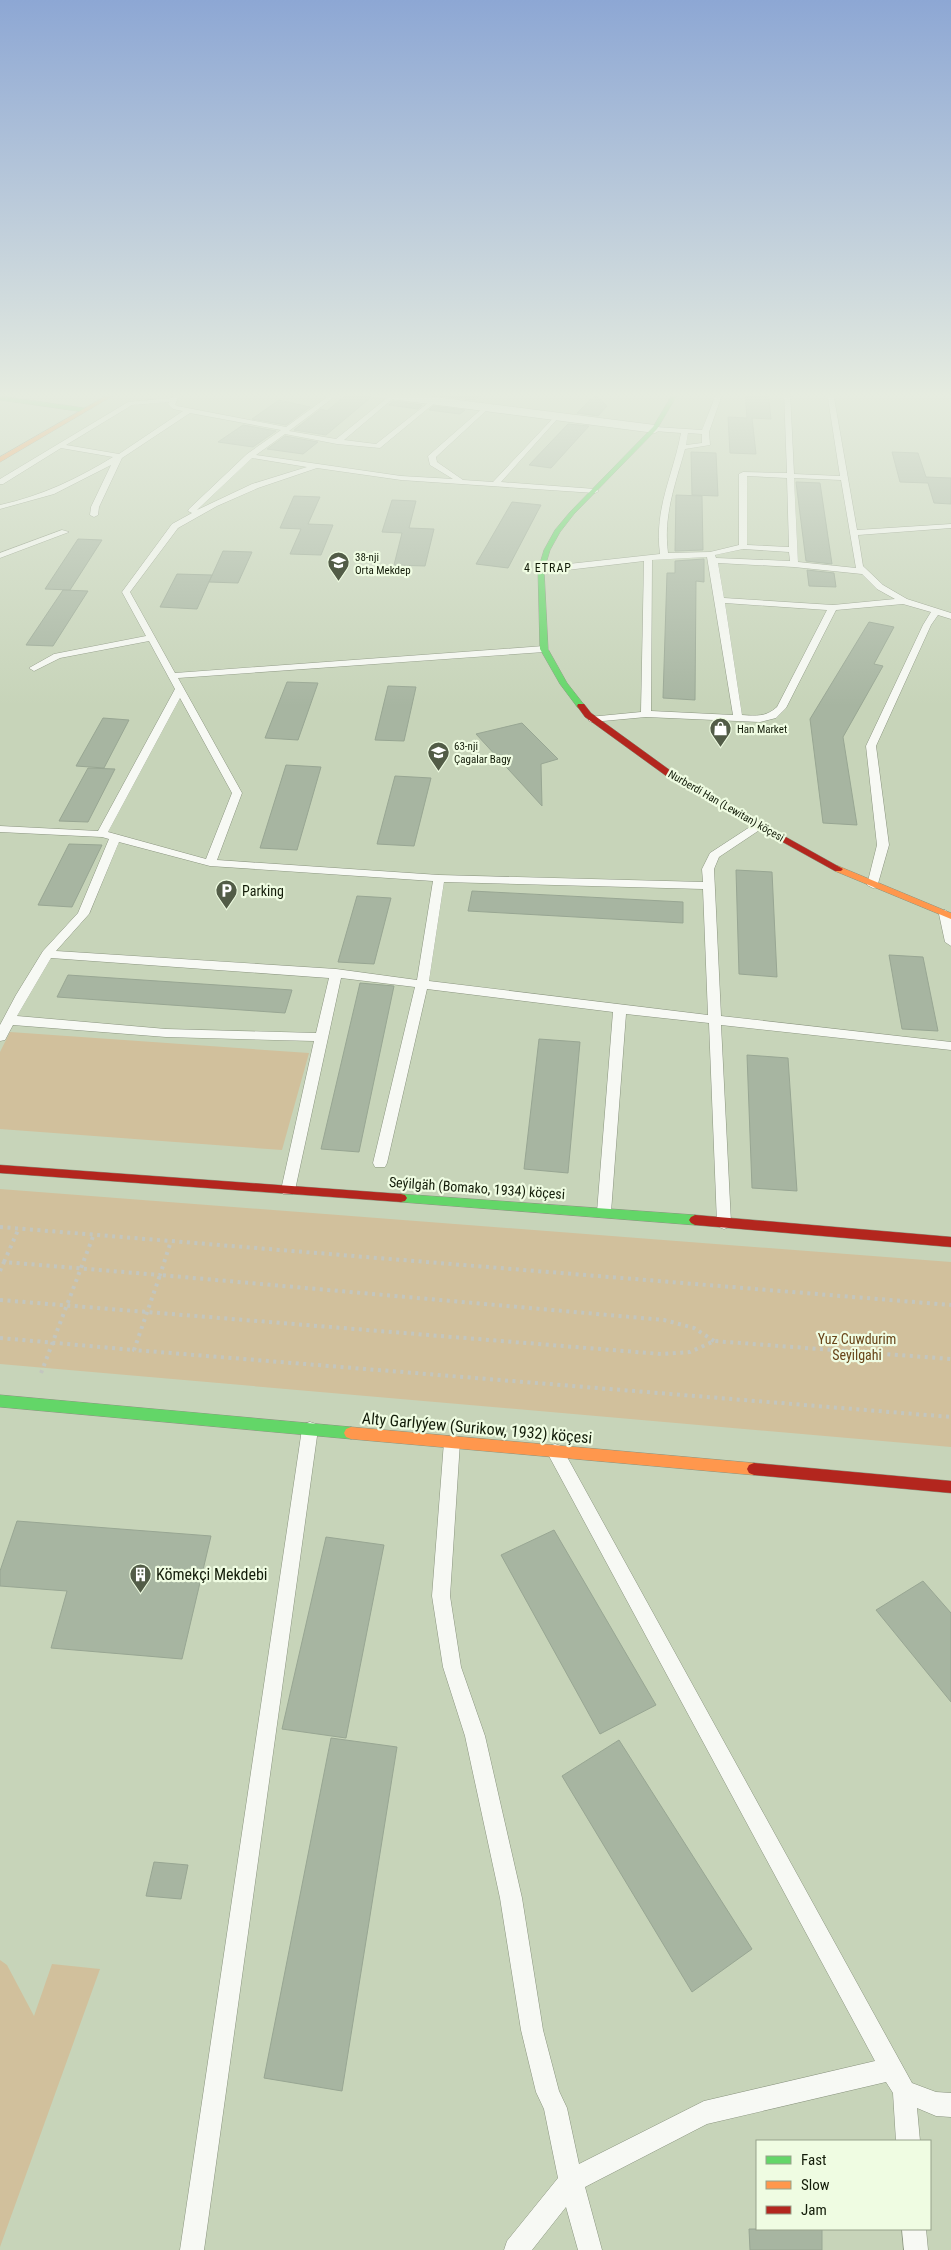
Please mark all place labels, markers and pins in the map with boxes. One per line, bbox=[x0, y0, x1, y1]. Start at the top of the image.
school or university icon: 38-nji Orta Mekdep bbox=[327, 551, 351, 582]
place label: 38-nji Orta Mekdep bbox=[355, 551, 411, 577]
shop icon: Han Market bbox=[709, 717, 733, 748]
place label: Han Market bbox=[737, 723, 787, 736]
school or university icon: 63-nji Çagalar Bagy bbox=[426, 740, 450, 771]
place label: 63-nji Çagalar Bagy bbox=[454, 740, 512, 766]
parking icon: Parking bbox=[214, 879, 238, 910]
place label: Parking bbox=[242, 883, 284, 899]
building icon: Kömekçi Mekdebi bbox=[128, 1562, 152, 1593]
place label: Kömekçi Mekdebi bbox=[156, 1565, 268, 1584]

